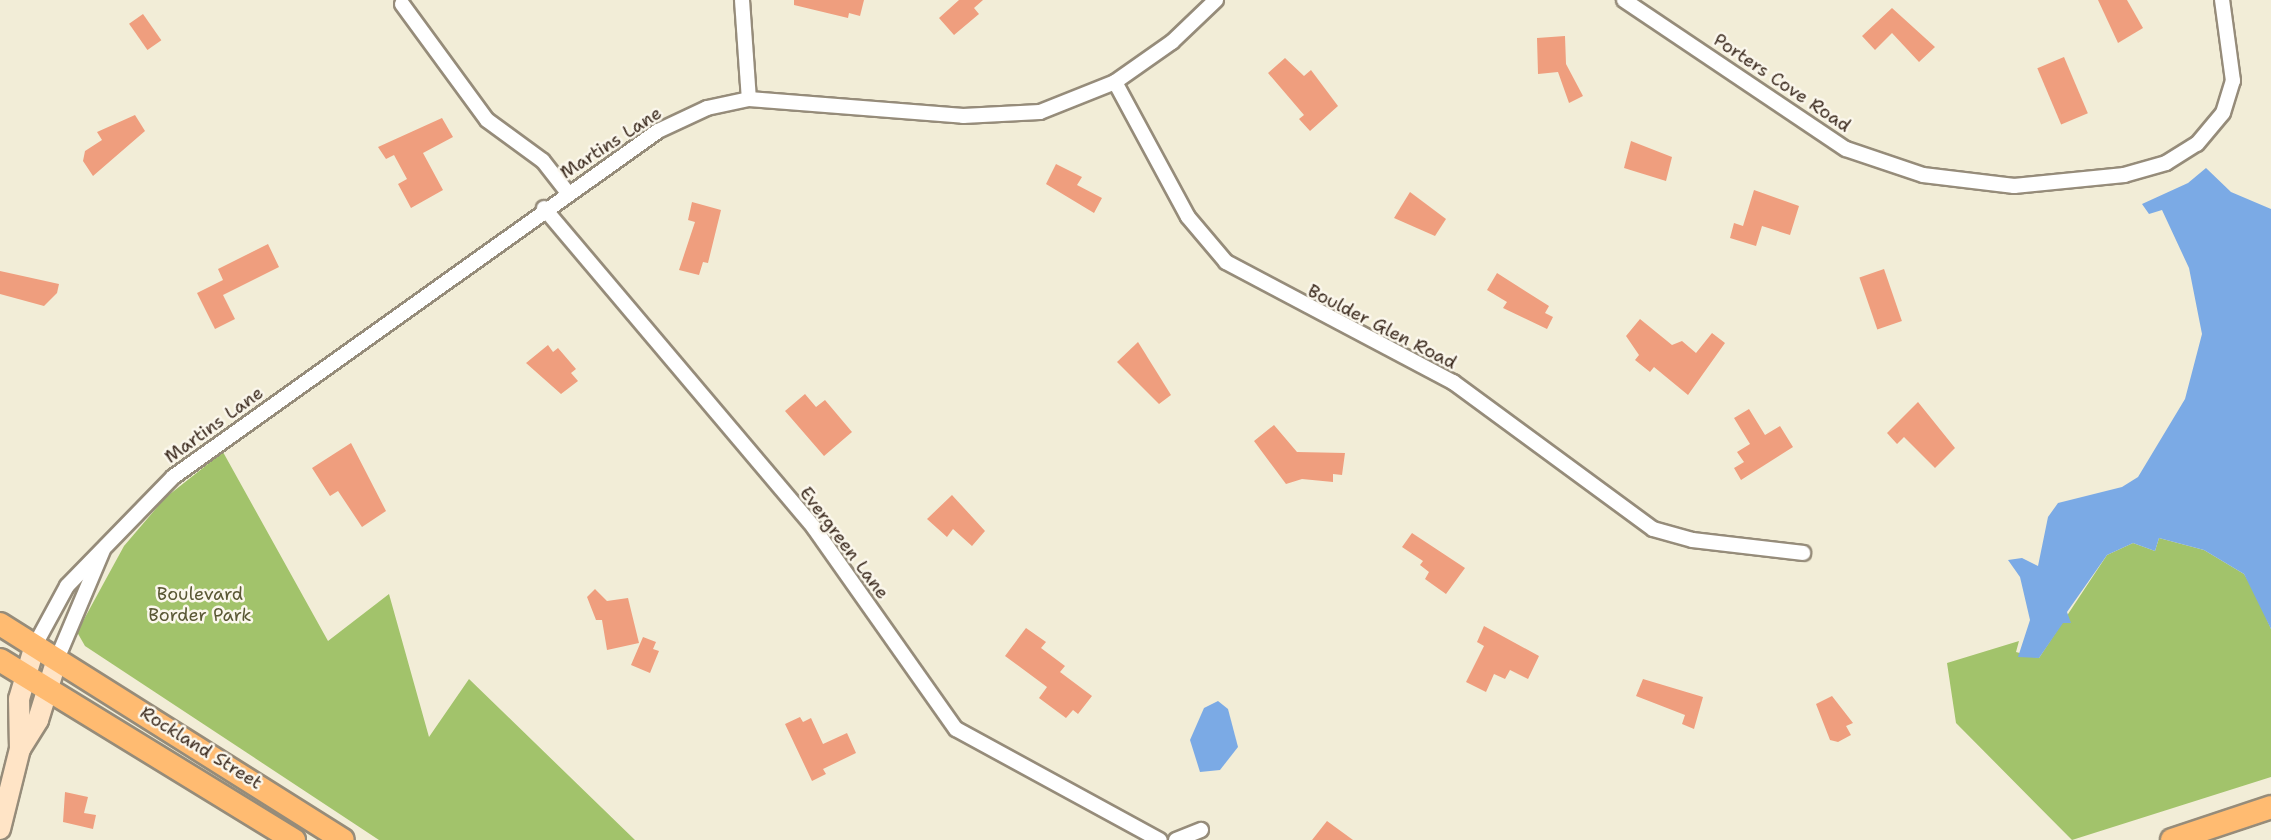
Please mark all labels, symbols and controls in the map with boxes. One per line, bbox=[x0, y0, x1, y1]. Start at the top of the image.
street label: Porters Cove Road bbox=[1709, 29, 1855, 137]
street label: Martins Lane bbox=[556, 102, 666, 184]
street label: Boulder Glen Road bbox=[1304, 280, 1460, 374]
street label: Martins Lane bbox=[161, 382, 267, 468]
street label: Evergreen Lane bbox=[795, 483, 893, 603]
park label: Boulevard Border Park bbox=[148, 584, 252, 626]
street label: Rockland Street bbox=[136, 702, 266, 794]

